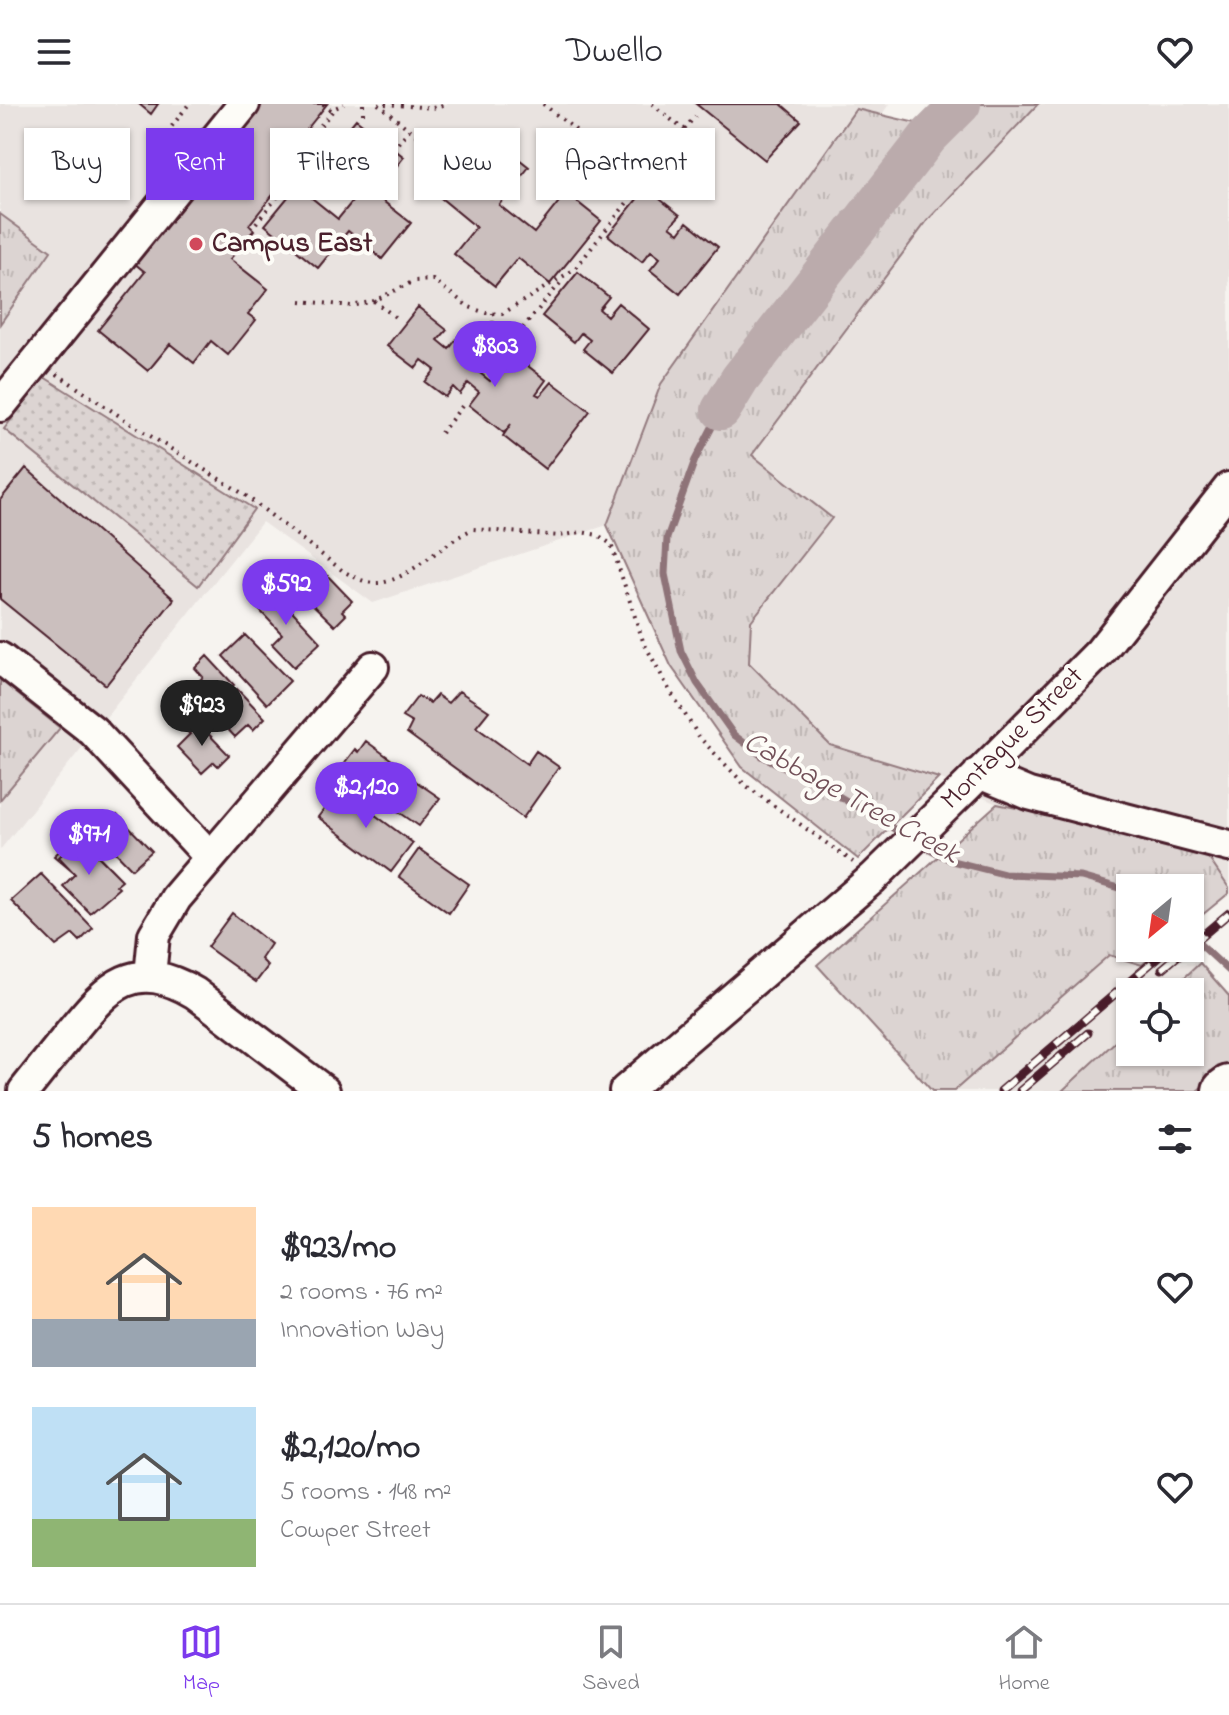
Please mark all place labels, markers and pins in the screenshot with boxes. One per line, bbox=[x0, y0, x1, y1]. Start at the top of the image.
place label: Campus East bbox=[212, 224, 373, 265]
marker: Campus East bbox=[187, 235, 205, 253]
pin: $803 bbox=[448, 321, 542, 389]
pin: $592 bbox=[239, 559, 333, 627]
pin: $923 bbox=[155, 680, 249, 748]
pin: $2,120 bbox=[301, 762, 431, 830]
pin: $971 bbox=[42, 809, 136, 877]

